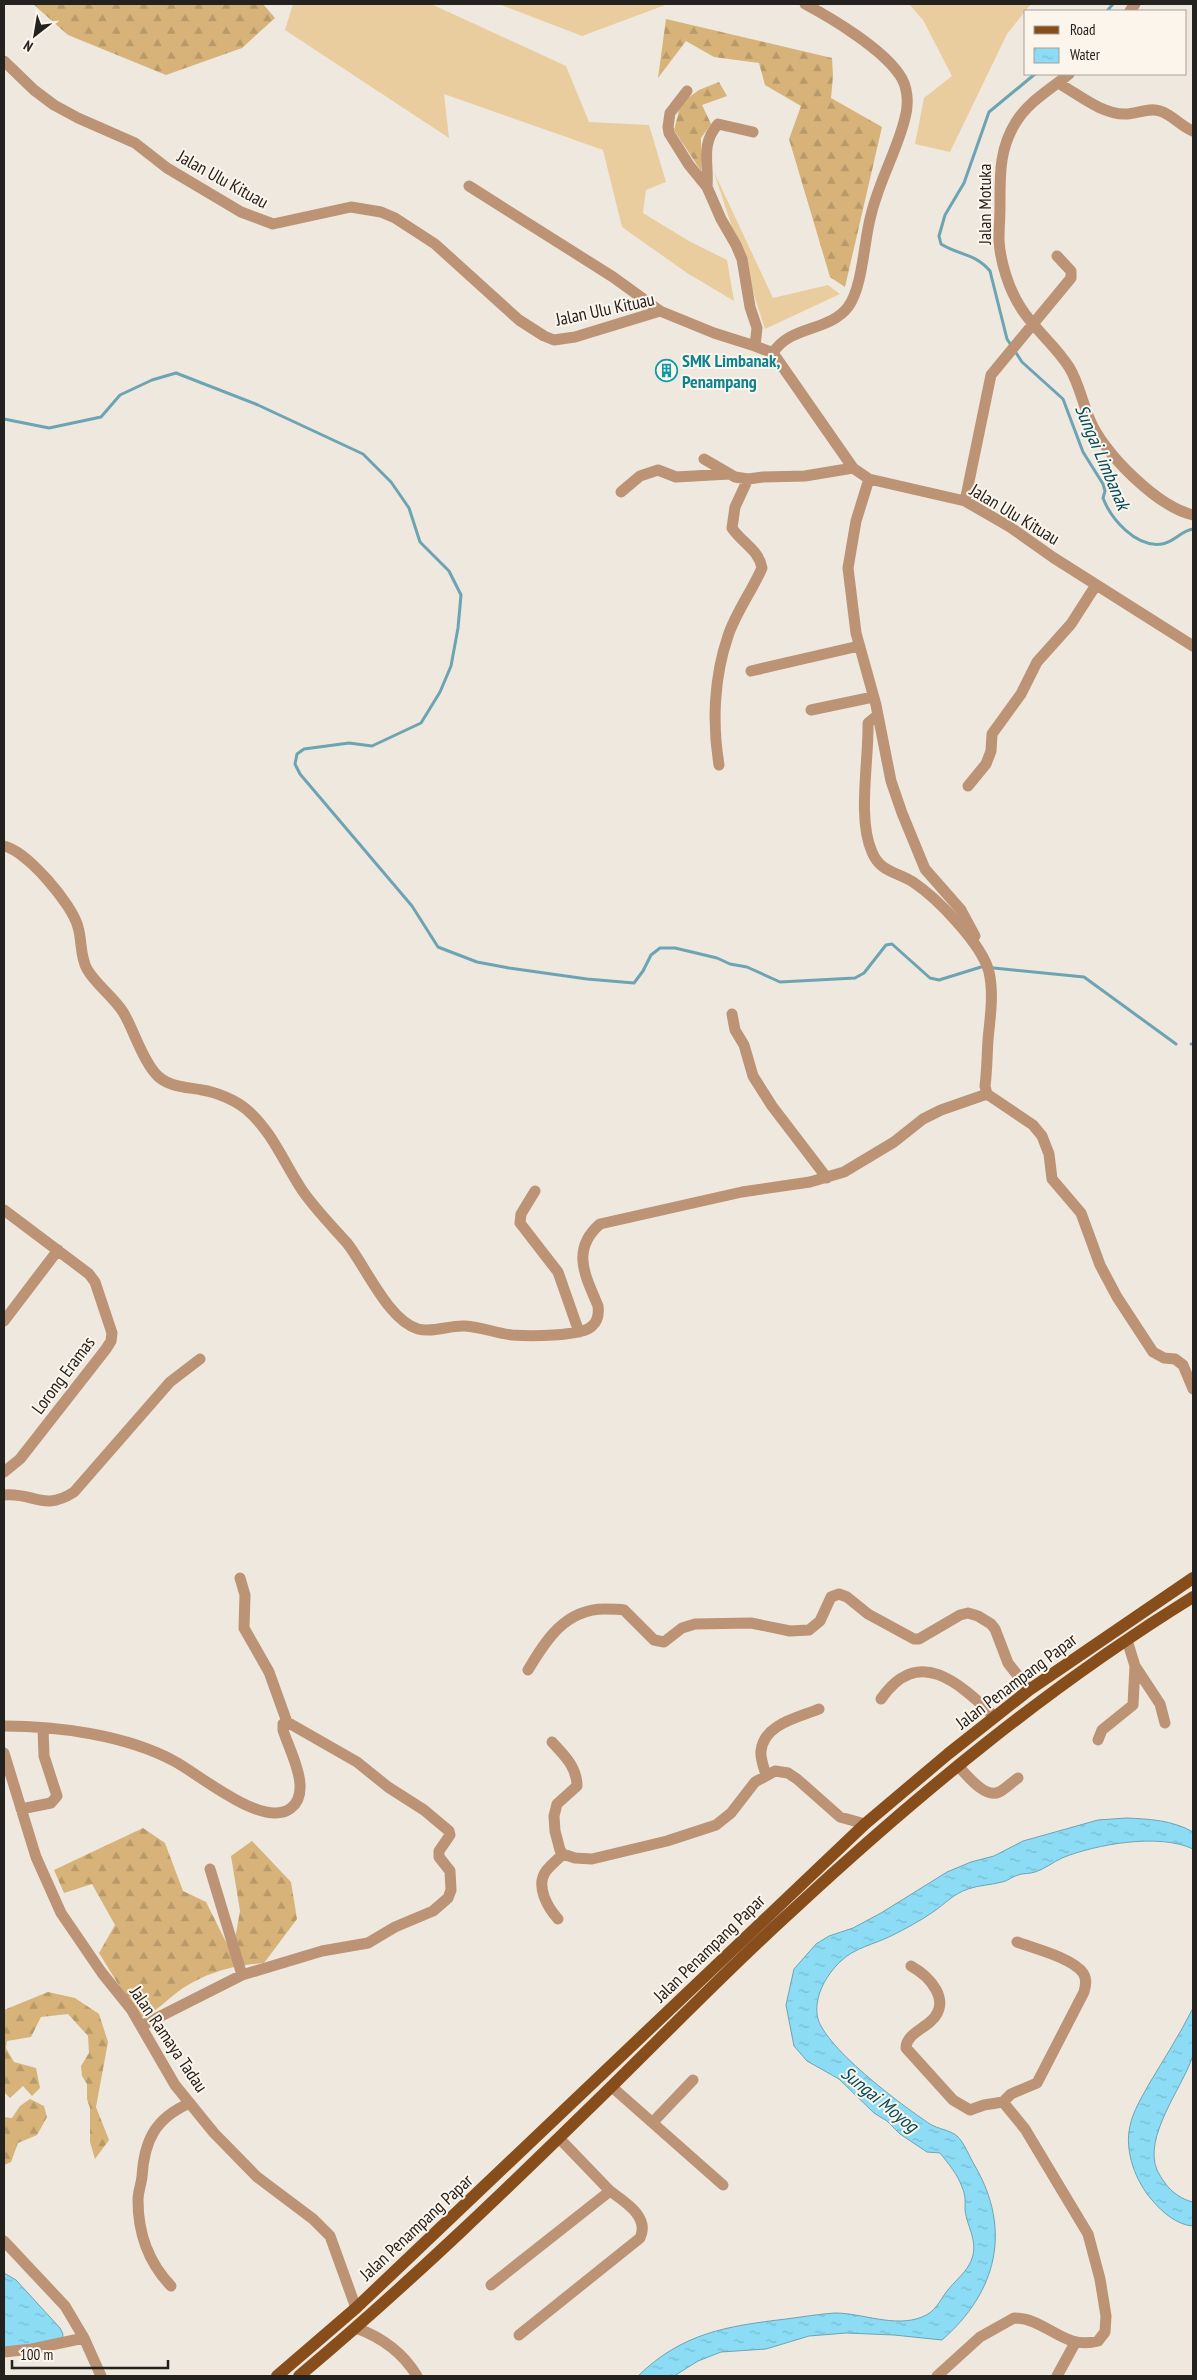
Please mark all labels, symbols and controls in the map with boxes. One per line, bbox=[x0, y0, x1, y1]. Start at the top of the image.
north arrow bbox=[10, 10, 60, 60]
legend bbox=[1024, 10, 1187, 75]
text: Road bbox=[1070, 20, 1096, 39]
text: N bbox=[20, 36, 36, 56]
text: Water bbox=[1070, 45, 1101, 64]
street label: Jalan Ulu Kituau bbox=[173, 144, 272, 213]
street label: Jalan Motuka bbox=[973, 164, 996, 245]
street label: Jalan Ulu Kituau bbox=[553, 287, 656, 331]
place label: SMK Limbanak, Penampang bbox=[682, 349, 780, 393]
building icon: SMK Limbanak, Penampang bbox=[654, 358, 678, 382]
water label: Sungai Limbanak bbox=[1070, 401, 1137, 516]
street label: Jalan Ulu Kituau bbox=[965, 478, 1064, 550]
street label: Lorong Eramas bbox=[26, 1332, 100, 1418]
street label: Jalan Penampang Papar bbox=[950, 1628, 1081, 1735]
street label: Jalan Penampang Papar bbox=[648, 1889, 769, 2008]
street label: Jalan Ramaya Tadau bbox=[124, 1981, 213, 2097]
water label: Sungai Moyog bbox=[837, 2061, 925, 2139]
street label: Jalan Penampang Papar bbox=[354, 2169, 477, 2286]
scale bar bbox=[12, 2338, 169, 2370]
text: 100 m bbox=[20, 2345, 53, 2364]

